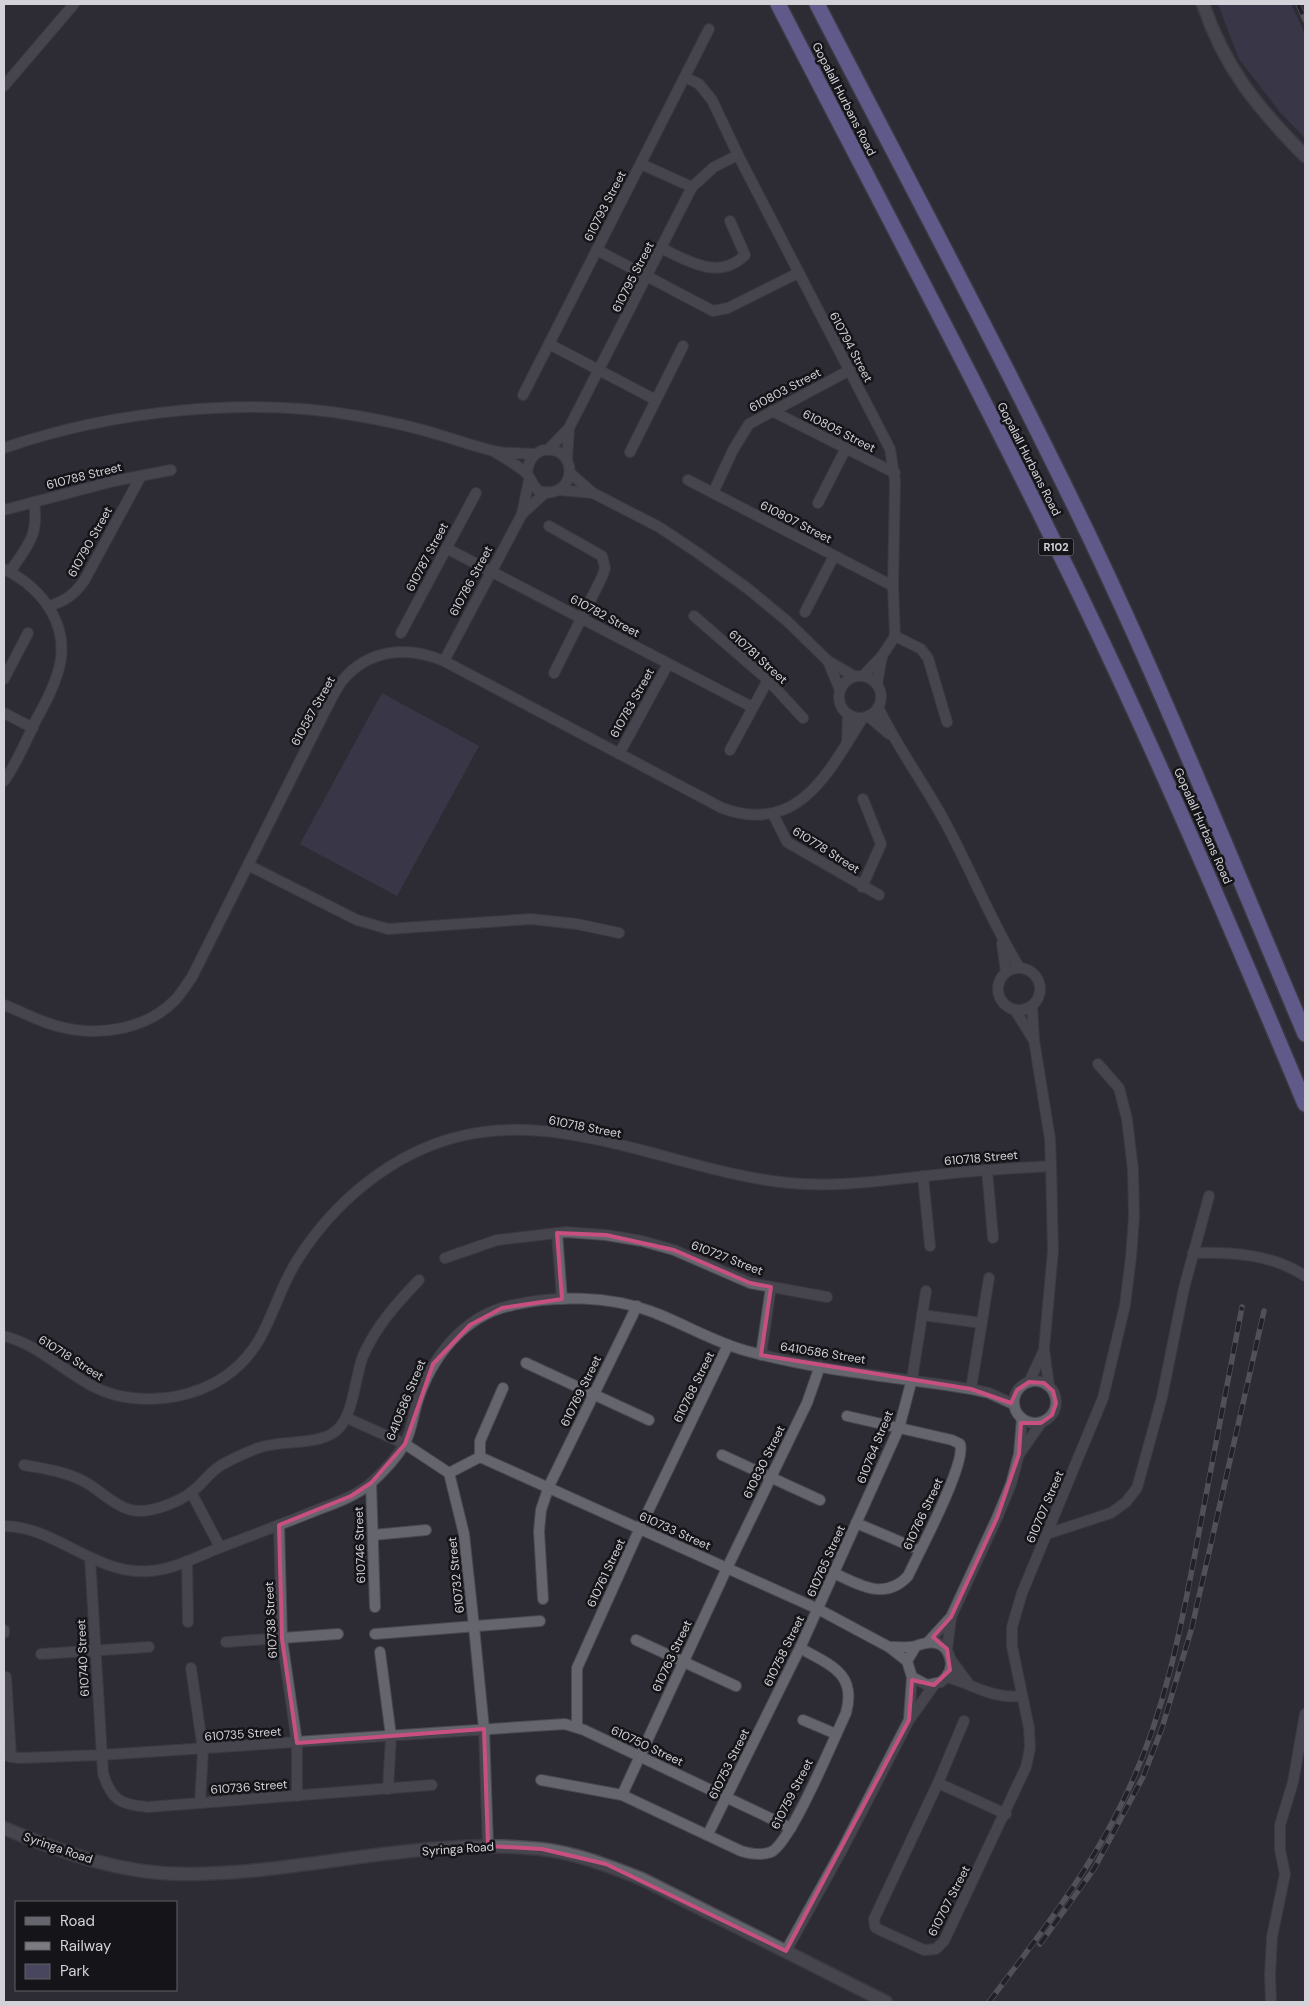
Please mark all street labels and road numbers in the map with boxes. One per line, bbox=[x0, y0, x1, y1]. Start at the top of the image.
street label: Gopalall Hurbans Road bbox=[808, 39, 880, 159]
street label: 610793 Street bbox=[580, 168, 630, 244]
street label: 610795 Street bbox=[608, 239, 658, 315]
street label: 610794 Street bbox=[826, 309, 876, 385]
street label: 610803 Street bbox=[746, 364, 824, 416]
street label: Gopalall Hurbans Road bbox=[993, 399, 1065, 519]
street label: 610805 Street bbox=[800, 406, 878, 456]
street label: 610788 Street bbox=[45, 459, 124, 493]
street label: 610807 Street bbox=[757, 497, 835, 547]
street label: 610790 Street bbox=[64, 504, 116, 580]
street label: 610787 Street bbox=[402, 519, 452, 594]
road number: R102 bbox=[1038, 538, 1074, 556]
street label: 610786 Street bbox=[446, 543, 496, 619]
street label: 610782 Street bbox=[567, 591, 643, 641]
street label: 610781 Street bbox=[725, 626, 791, 688]
street label: 610783 Street bbox=[606, 665, 658, 741]
street label: 610587 Street bbox=[287, 673, 339, 749]
street label: Gopalall Hurbans Road bbox=[1170, 765, 1236, 887]
street label: 610778 Street bbox=[789, 823, 863, 877]
street label: 610718 Street bbox=[547, 1112, 623, 1142]
street label: 610718 Street bbox=[943, 1147, 1019, 1169]
street label: 610727 Street bbox=[689, 1237, 765, 1279]
street label: 610718 Street bbox=[35, 1332, 107, 1385]
street label: 6410586 Street bbox=[779, 1338, 867, 1368]
street label: 610768 Street bbox=[670, 1348, 718, 1425]
street label: 610769 Street bbox=[557, 1352, 605, 1429]
street label: 6410586 Street bbox=[382, 1357, 430, 1443]
street label: 610764 Street bbox=[853, 1408, 897, 1486]
street label: 610830 Street bbox=[739, 1423, 789, 1501]
street label: 610707 Street bbox=[1023, 1468, 1068, 1546]
street label: 610766 Street bbox=[899, 1475, 947, 1553]
street label: 610746 Street bbox=[351, 1506, 369, 1584]
street label: 610733 Street bbox=[637, 1508, 714, 1554]
street label: 610765 Street bbox=[803, 1522, 849, 1600]
street label: 610732 Street bbox=[444, 1536, 468, 1614]
street label: 610761 Street bbox=[583, 1536, 629, 1610]
street label: 610738 Street bbox=[261, 1581, 281, 1659]
street label: 610758 Street bbox=[760, 1613, 808, 1689]
street label: 610763 Street bbox=[648, 1617, 696, 1694]
street label: 610740 Street bbox=[73, 1618, 93, 1697]
street label: 610750 Street bbox=[608, 1722, 686, 1770]
street label: 610735 Street bbox=[204, 1723, 282, 1745]
street label: 610753 Street bbox=[705, 1726, 753, 1802]
street label: 610759 Street bbox=[767, 1756, 817, 1832]
street label: 610736 Street bbox=[210, 1776, 288, 1798]
street label: Syringa Road bbox=[21, 1829, 95, 1867]
street label: Syringa Road bbox=[421, 1839, 495, 1859]
street label: 610707 Street bbox=[924, 1863, 974, 1939]

